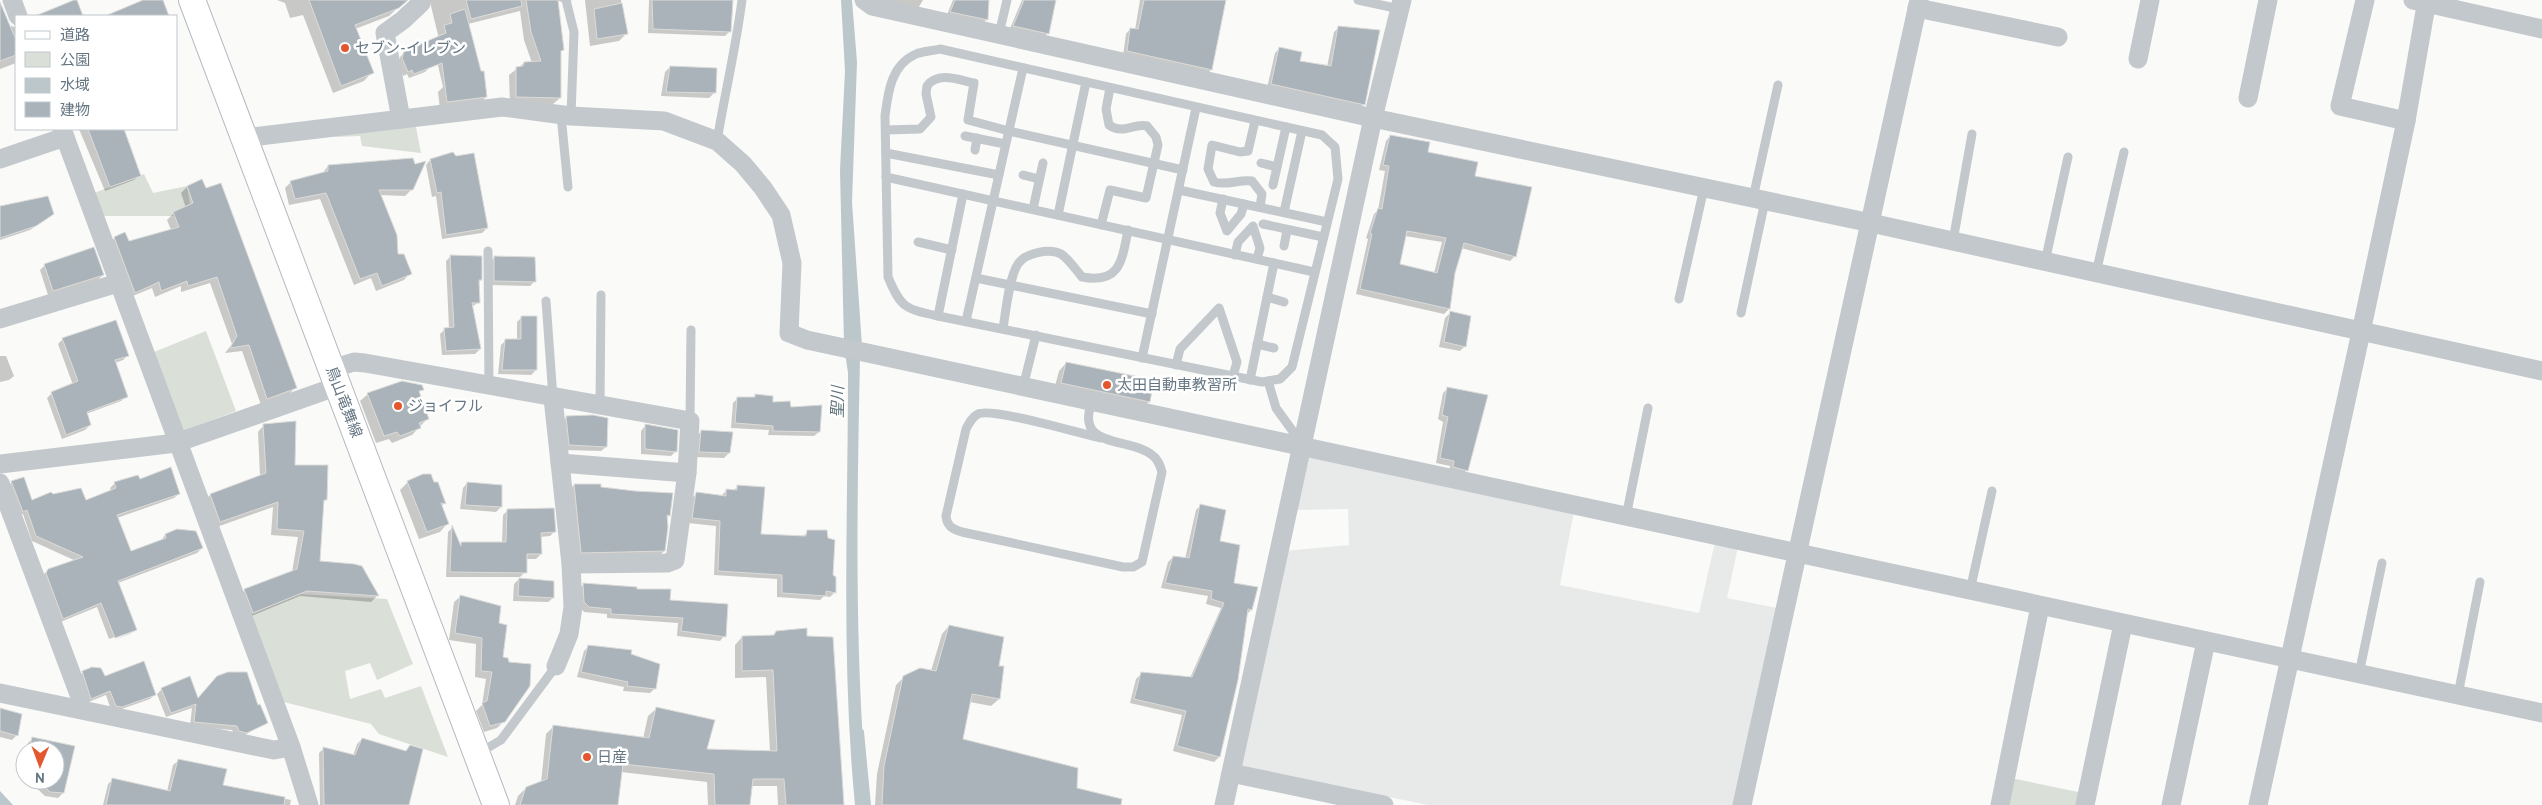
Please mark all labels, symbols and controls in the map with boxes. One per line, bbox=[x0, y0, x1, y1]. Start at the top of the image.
legend bbox=[15, 15, 178, 130]
text: 道路 bbox=[60, 27, 90, 46]
place label: セブン-イレブン bbox=[355, 40, 466, 59]
marker: セブン-イレブン bbox=[339, 42, 351, 54]
text: 公園 bbox=[60, 52, 90, 71]
text: 水域 bbox=[60, 77, 90, 96]
text: 建物 bbox=[60, 102, 90, 121]
street label: 鳥山竜舞線 bbox=[320, 364, 365, 441]
place label: 太田自動車教習所 bbox=[1117, 377, 1237, 396]
marker: 太田自動車教習所 bbox=[1101, 379, 1113, 391]
water label: 聖川 bbox=[829, 384, 849, 418]
place label: ジョイフル bbox=[408, 398, 483, 417]
marker: ジョイフル bbox=[392, 400, 404, 412]
north arrow bbox=[15, 740, 65, 790]
place label: 日産 bbox=[597, 749, 627, 768]
marker: 日産 bbox=[581, 751, 593, 763]
text: N bbox=[35, 768, 45, 785]

